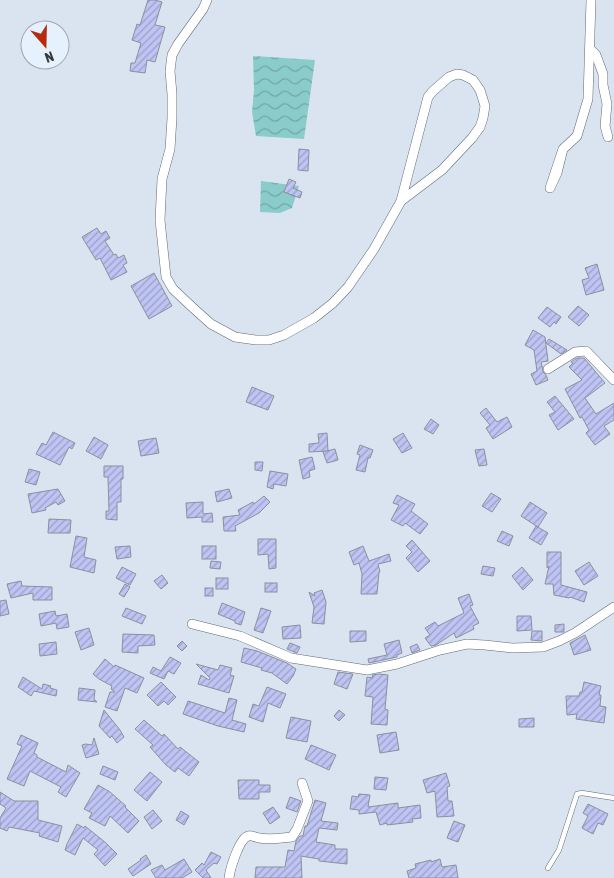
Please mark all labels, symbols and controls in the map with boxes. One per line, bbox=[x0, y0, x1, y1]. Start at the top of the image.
north arrow bbox=[20, 20, 70, 70]
text: N bbox=[43, 48, 56, 66]

